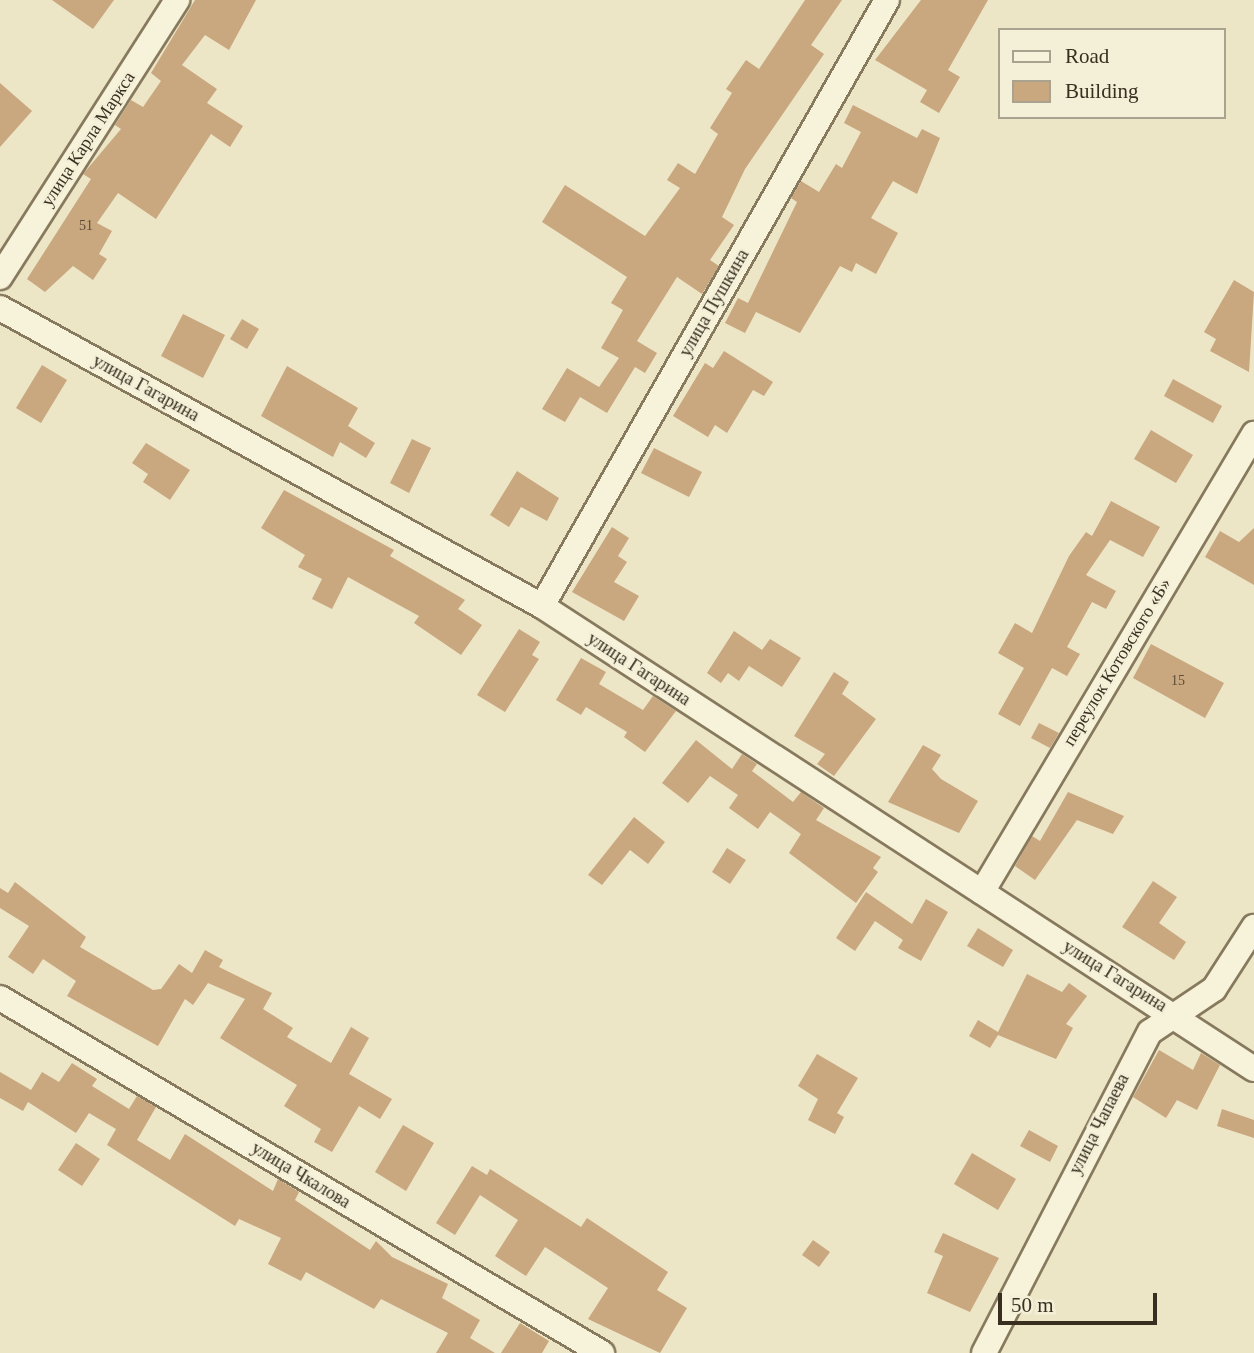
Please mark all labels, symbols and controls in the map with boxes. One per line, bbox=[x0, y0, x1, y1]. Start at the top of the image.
legend bbox=[998, 28, 1226, 119]
text: Road bbox=[1065, 44, 1109, 68]
street label: улица Карла Маркса bbox=[36, 68, 140, 210]
text: Building bbox=[1065, 79, 1139, 103]
house number: 51 bbox=[79, 218, 93, 234]
street label: улица Пушкина bbox=[674, 245, 754, 361]
street label: улица Гагарина bbox=[89, 350, 203, 426]
street label: переулок Котовского «Б» bbox=[1058, 574, 1176, 750]
street label: улица Гагарина bbox=[583, 628, 695, 710]
house number: 15 bbox=[1171, 673, 1185, 689]
street label: улица Гагарина bbox=[1059, 935, 1171, 1017]
street label: улица Чапаева bbox=[1064, 1070, 1134, 1178]
street label: улица Чкалова bbox=[248, 1137, 354, 1213]
scale bar bbox=[1002, 1280, 1161, 1324]
text: 50 m bbox=[1011, 1293, 1054, 1317]

